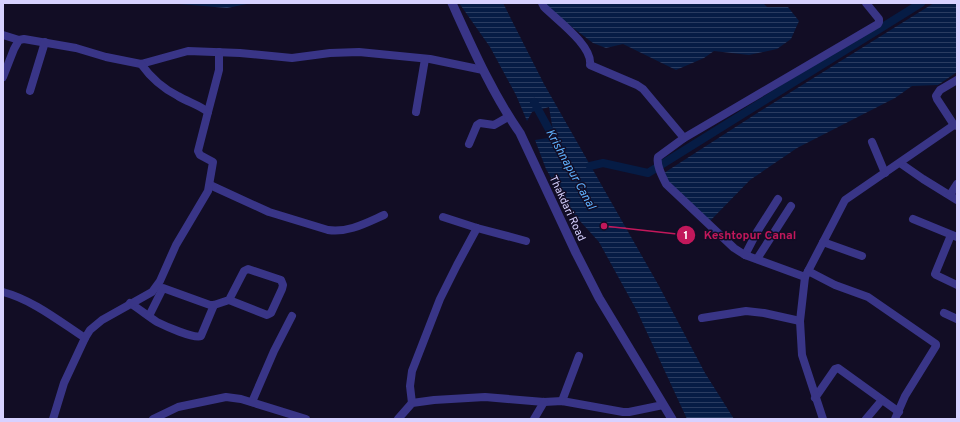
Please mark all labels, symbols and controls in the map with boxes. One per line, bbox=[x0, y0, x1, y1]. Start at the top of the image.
water label: Krishnapur Canal bbox=[541, 126, 599, 213]
street label: Thakdari Road bbox=[546, 173, 588, 244]
callout: Keshtopur Canal bbox=[676, 223, 805, 247]
text: 1 bbox=[684, 228, 688, 244]
text: Keshtopur Canal bbox=[704, 228, 796, 244]

